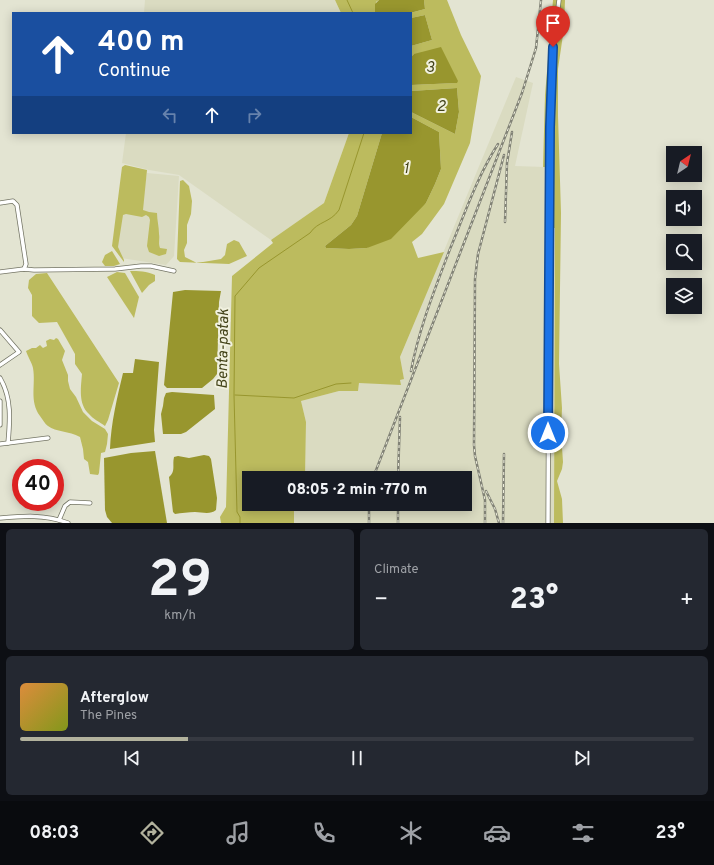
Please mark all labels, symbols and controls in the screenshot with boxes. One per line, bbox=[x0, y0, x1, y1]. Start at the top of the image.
pin bbox=[536, 6, 570, 47]
icon: arrive bbox=[542, 12, 564, 34]
text: 400 m bbox=[98, 25, 184, 61]
icon: ahead bbox=[32, 28, 84, 80]
water label: 3 bbox=[426, 59, 435, 78]
text: Continue bbox=[98, 60, 170, 83]
water label: 2 bbox=[437, 98, 447, 117]
icon: left bbox=[159, 104, 181, 126]
icon: ahead bbox=[201, 104, 223, 126]
icon: right bbox=[243, 104, 265, 126]
north arrow bbox=[666, 146, 702, 182]
map controls bbox=[666, 146, 702, 314]
water label: 1 bbox=[403, 160, 409, 179]
button: sound bbox=[666, 190, 702, 226]
button: search bbox=[666, 234, 702, 270]
button: layers bbox=[666, 278, 702, 314]
water label: Benta-patak bbox=[214, 308, 234, 389]
position arrow bbox=[527, 412, 569, 454]
speed limit sign: 40 bbox=[12, 459, 64, 511]
text: 08:05 · 2 min · 770 m bbox=[287, 481, 427, 500]
text: 29 bbox=[148, 549, 212, 615]
text: Climate bbox=[374, 562, 419, 578]
text: 23° bbox=[510, 582, 558, 619]
text: − bbox=[374, 587, 388, 614]
text: + bbox=[680, 587, 694, 614]
text: km/h bbox=[164, 608, 196, 624]
text: Afterglow bbox=[80, 689, 149, 708]
text: The Pines bbox=[80, 708, 137, 724]
icon: previous bbox=[121, 747, 143, 769]
icon: pause bbox=[346, 747, 368, 769]
icon: next bbox=[571, 747, 593, 769]
icon: directions bbox=[138, 819, 166, 847]
icon: music bbox=[224, 819, 252, 847]
icon: phone bbox=[310, 819, 338, 847]
icon: climate bbox=[397, 819, 425, 847]
icon: car bbox=[483, 819, 511, 847]
icon: filters bbox=[569, 819, 597, 847]
text: 08:03 bbox=[29, 822, 79, 845]
text: 23° bbox=[656, 822, 685, 845]

